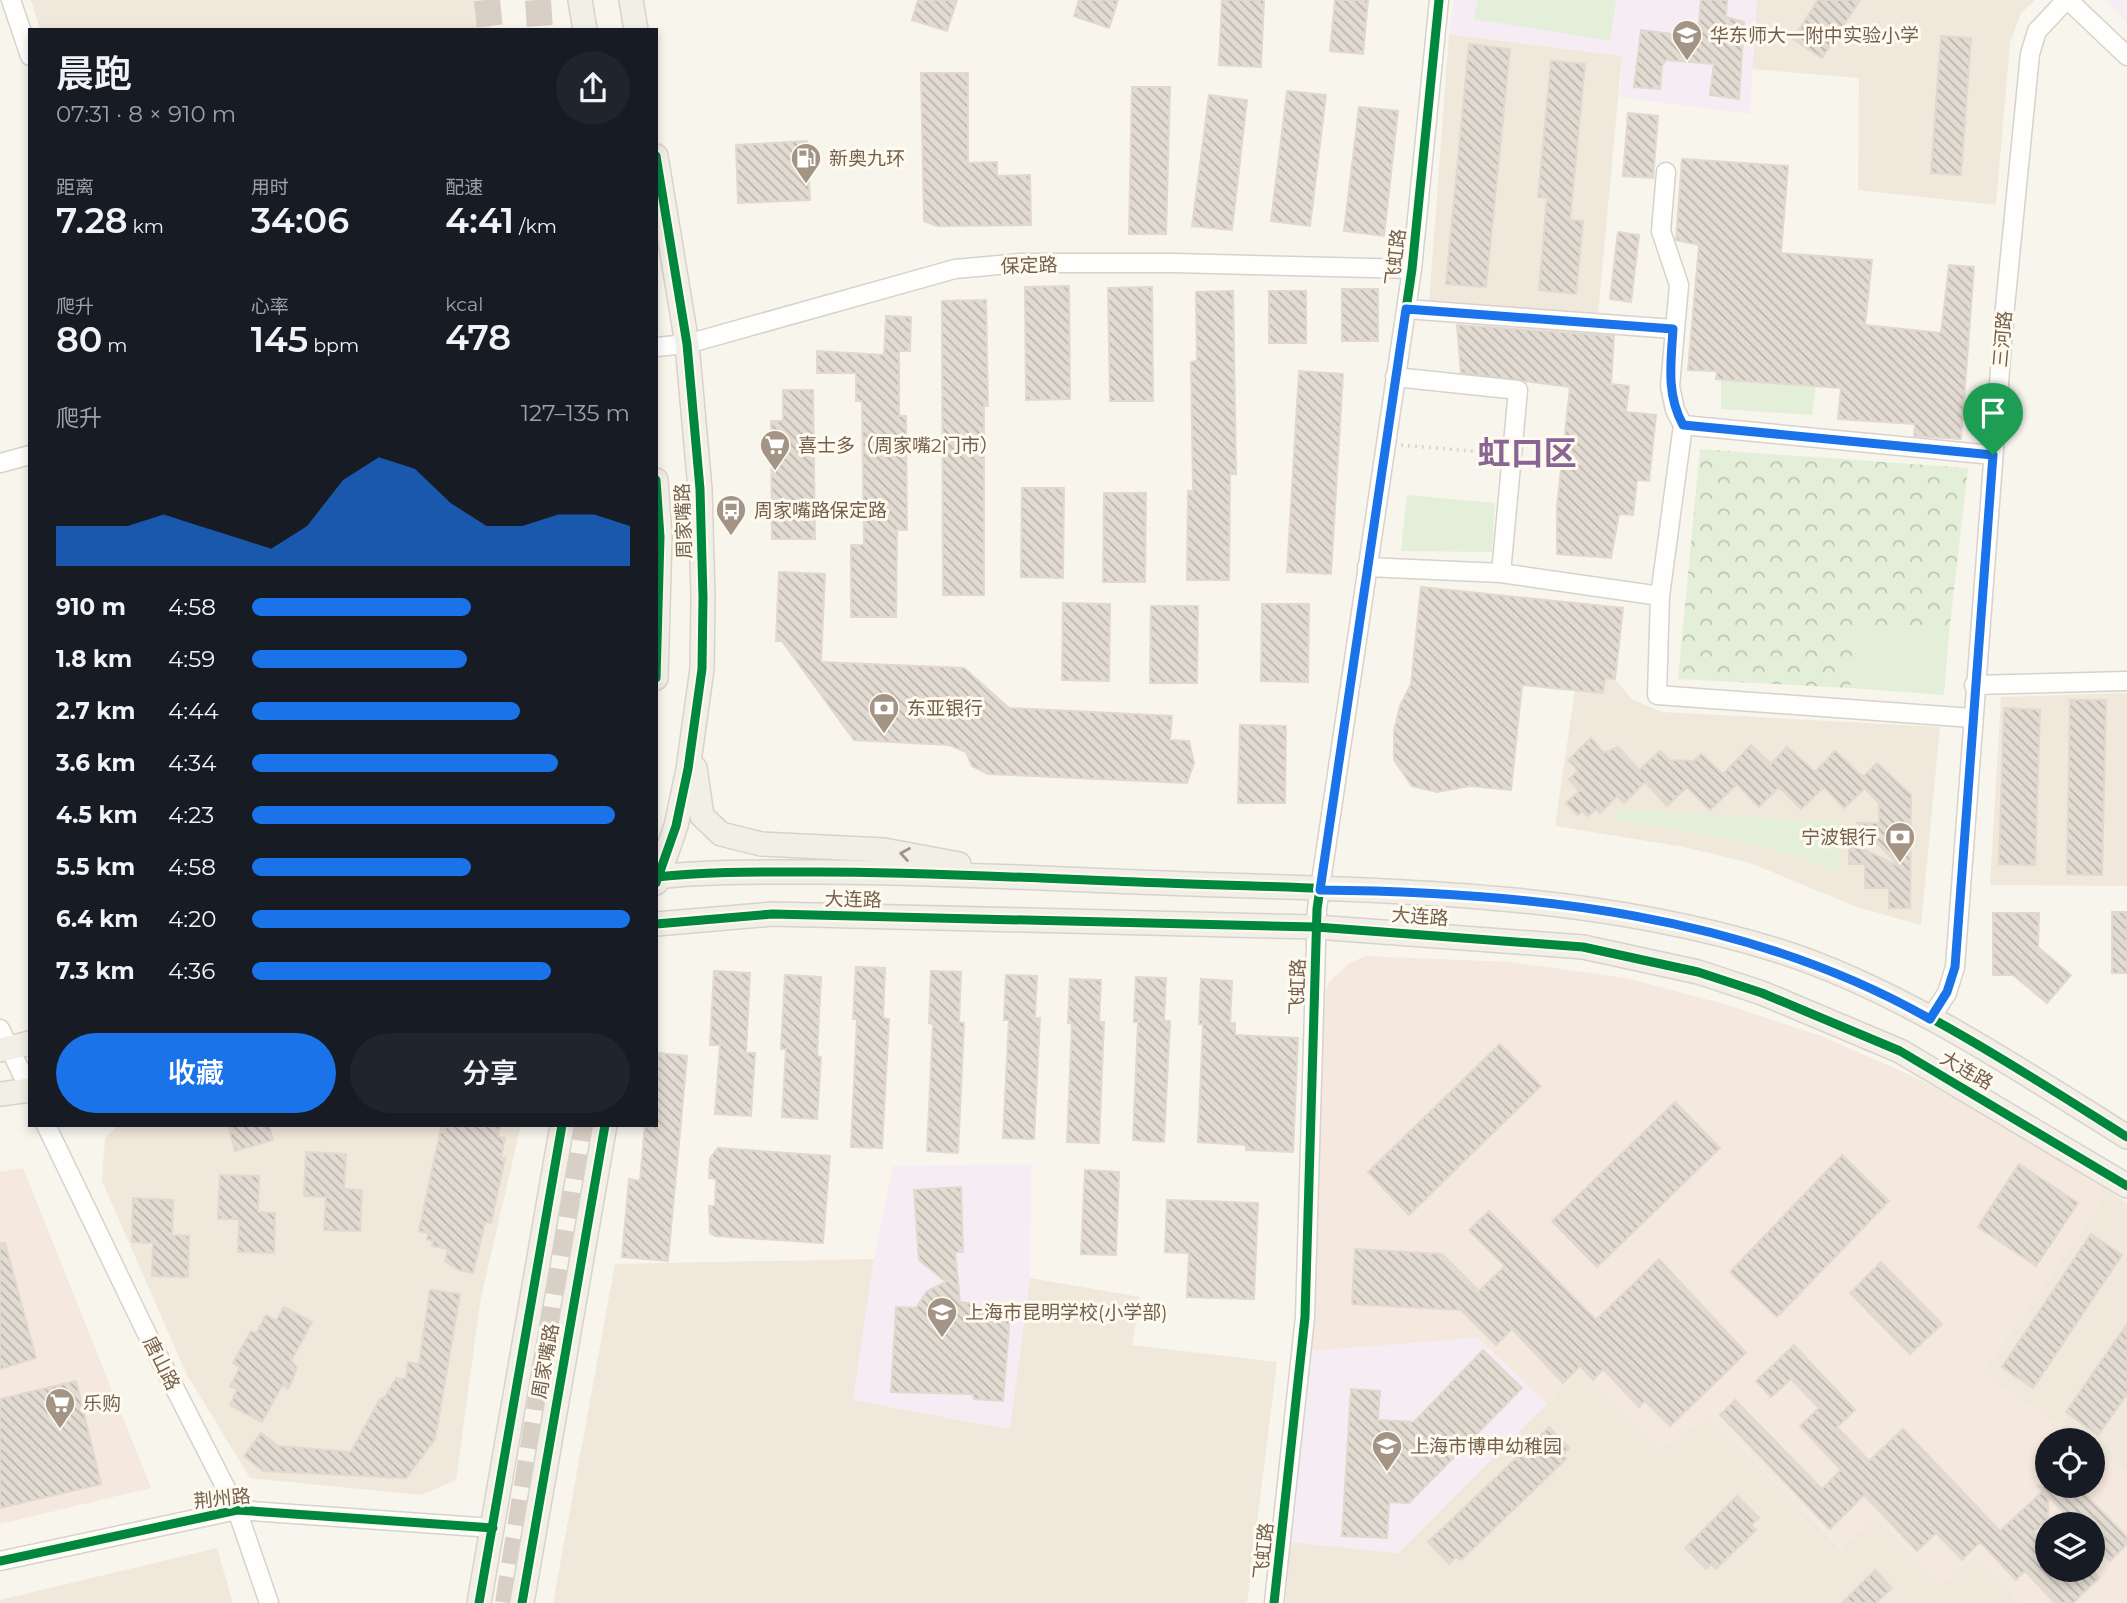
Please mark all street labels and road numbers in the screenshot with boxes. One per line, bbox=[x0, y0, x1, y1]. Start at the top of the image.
street label: 飞虹路 bbox=[1381, 227, 1410, 287]
street label: 保定路 bbox=[1000, 253, 1058, 278]
street label: 三河路 bbox=[1989, 310, 2016, 368]
street label: 周家嘴路 bbox=[671, 483, 696, 559]
street label: 大连路 bbox=[824, 888, 882, 911]
street label: 大连路 bbox=[1391, 903, 1449, 930]
street label: 飞虹路 bbox=[1285, 958, 1310, 1016]
street label: 大连路 bbox=[1936, 1046, 1997, 1095]
street label: 周家嘴路 bbox=[528, 1322, 563, 1401]
street label: 唐山路 bbox=[138, 1333, 185, 1394]
street label: 荆州路 bbox=[192, 1484, 252, 1513]
street label: 飞虹路 bbox=[1249, 1521, 1278, 1581]

